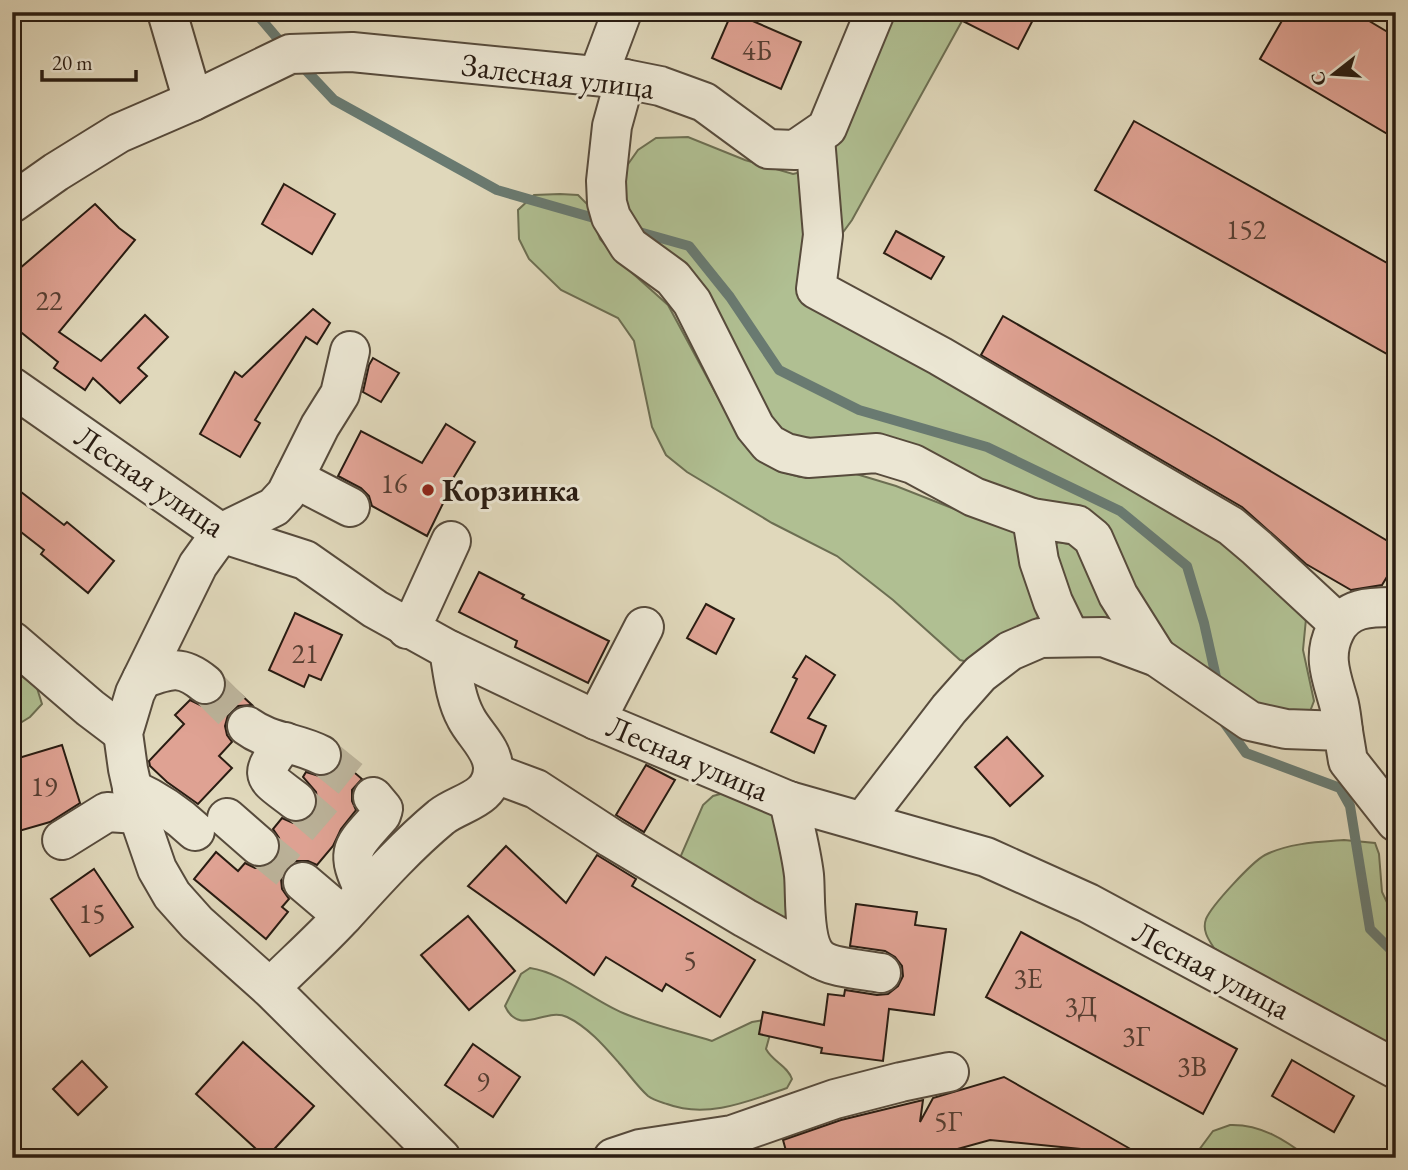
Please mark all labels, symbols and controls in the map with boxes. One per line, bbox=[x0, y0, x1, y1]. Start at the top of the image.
house number: 4Б bbox=[742, 32, 772, 68]
scale bar bbox=[42, 38, 136, 82]
north arrow bbox=[1300, 38, 1370, 108]
street label: Залесная улица bbox=[459, 43, 657, 109]
text: 20 m bbox=[52, 49, 93, 76]
text: С bbox=[1304, 69, 1332, 89]
house number: 152 bbox=[1226, 211, 1267, 247]
house number: 22 bbox=[36, 282, 63, 318]
street label: Лесная улица bbox=[67, 415, 233, 547]
house number: 16 bbox=[381, 465, 407, 501]
place label: Корзинка bbox=[442, 469, 580, 511]
marker: Корзинка bbox=[420, 482, 436, 498]
house number: 21 bbox=[292, 635, 318, 671]
street label: Лесная улица bbox=[600, 705, 776, 811]
house number: 19 bbox=[31, 768, 57, 804]
house number: 15 bbox=[79, 895, 105, 931]
street label: Лесная улица bbox=[1126, 911, 1298, 1029]
house number: 5 bbox=[683, 942, 697, 978]
house number: 3Е bbox=[1013, 960, 1043, 996]
house number: 3Д bbox=[1064, 988, 1098, 1024]
house number: 3Г bbox=[1122, 1018, 1150, 1054]
house number: 3В bbox=[1177, 1048, 1207, 1084]
house number: 9 bbox=[476, 1063, 490, 1099]
house number: 5Г bbox=[934, 1103, 962, 1139]

